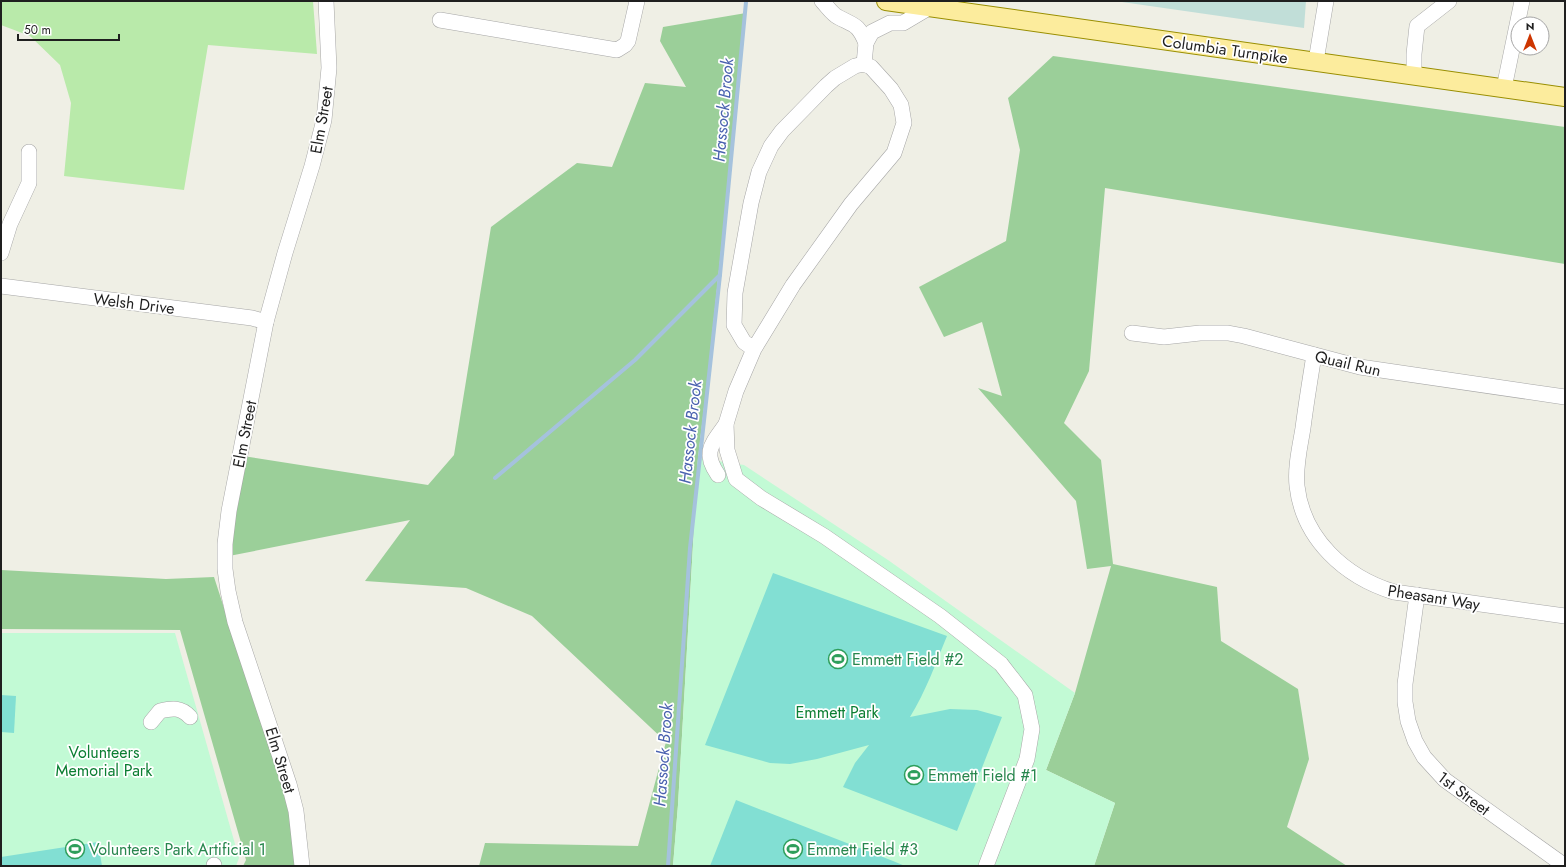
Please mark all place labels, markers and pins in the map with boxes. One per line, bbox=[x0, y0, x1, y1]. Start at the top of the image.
sports icon: Emmett Field #2 bbox=[827, 648, 849, 670]
place label: Emmett Field #2 bbox=[852, 648, 963, 671]
sports icon: Emmett Field #1 bbox=[903, 764, 925, 786]
place label: Emmett Field #1 bbox=[928, 764, 1037, 787]
sports icon: Volunteers Park Artificial 1 bbox=[64, 838, 86, 860]
place label: Volunteers Park Artificial 1 bbox=[89, 838, 266, 861]
sports icon: Emmett Field #3 bbox=[782, 838, 804, 860]
place label: Emmett Field #3 bbox=[807, 838, 918, 861]

